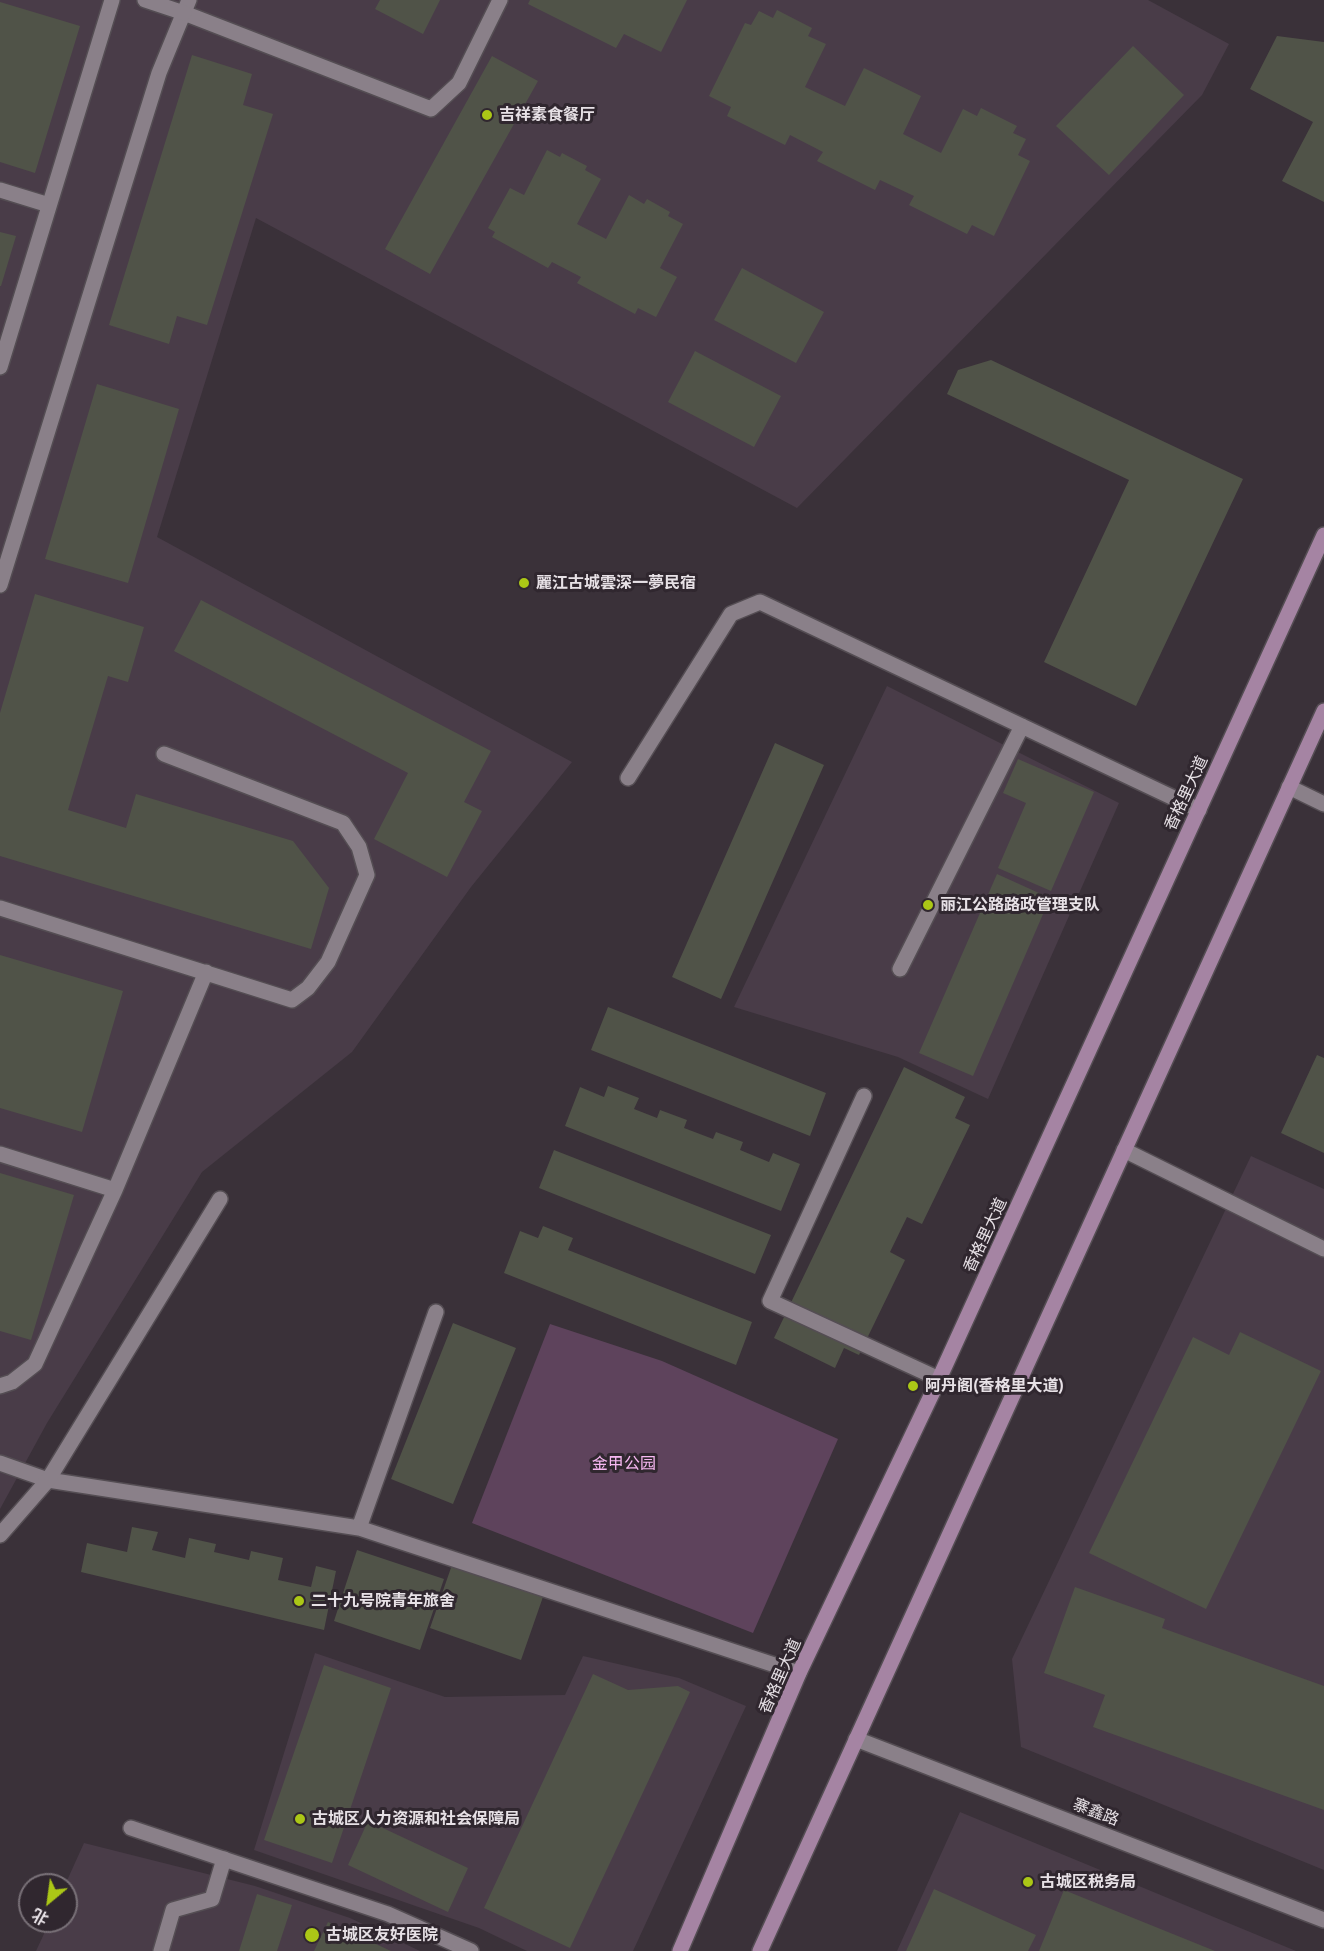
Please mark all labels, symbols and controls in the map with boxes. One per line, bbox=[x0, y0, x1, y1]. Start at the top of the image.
place label: 吉祥素食餐厅 bbox=[499, 105, 595, 125]
marker: 吉祥素食餐厅 bbox=[480, 108, 494, 122]
place label: 麗江古城雲深一夢民宿 bbox=[536, 573, 696, 593]
marker: 麗江古城雲深一夢民宿 bbox=[517, 576, 531, 590]
street label: 香格里大道 bbox=[1160, 753, 1212, 833]
place label: 丽江公路路政管理支队 bbox=[940, 895, 1100, 915]
marker: 丽江公路路政管理支队 bbox=[921, 898, 935, 912]
street label: 香格里大道 bbox=[959, 1195, 1011, 1275]
place label: 阿丹阁(香格里大道) bbox=[925, 1376, 1064, 1396]
marker: 阿丹阁(香格里大道) bbox=[906, 1379, 920, 1393]
park label: 金甲公园 bbox=[592, 1454, 656, 1474]
place label: 二十九号院青年旅舍 bbox=[311, 1591, 455, 1611]
marker: 二十九号院青年旅舍 bbox=[292, 1594, 306, 1608]
street label: 香格里大道 bbox=[755, 1636, 805, 1716]
street label: 寨鑫路 bbox=[1070, 1794, 1122, 1830]
place label: 古城区人力资源和社会保障局 bbox=[312, 1809, 520, 1829]
marker: 古城区人力资源和社会保障局 bbox=[293, 1812, 307, 1826]
place label: 古城区税务局 bbox=[1040, 1872, 1136, 1892]
north arrow bbox=[18, 1873, 78, 1933]
marker: 古城区税务局 bbox=[1021, 1875, 1035, 1889]
text: 北 bbox=[29, 1905, 52, 1929]
place label: 古城区友好医院 bbox=[326, 1925, 438, 1945]
marker: 古城区友好医院 bbox=[303, 1926, 321, 1944]

